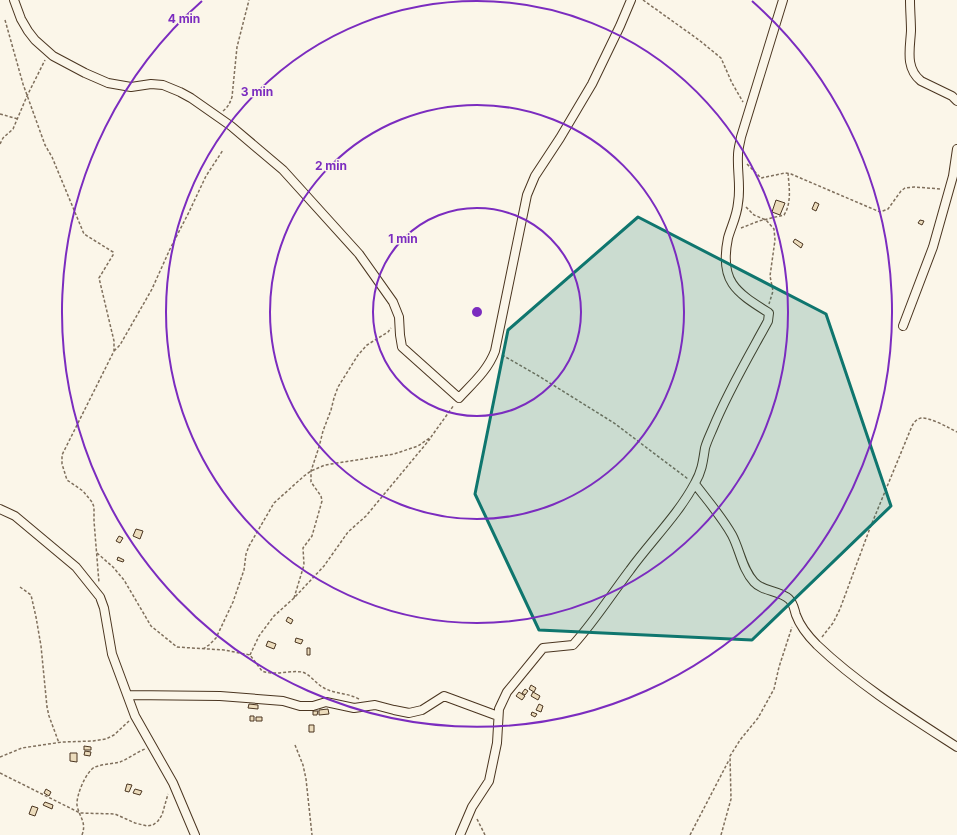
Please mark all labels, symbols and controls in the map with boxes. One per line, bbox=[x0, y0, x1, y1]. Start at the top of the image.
text: 4 min bbox=[168, 11, 200, 26]
text: 3 min bbox=[241, 84, 273, 99]
text: 2 min bbox=[315, 158, 347, 173]
text: 1 min bbox=[388, 231, 418, 246]
centre of rings bbox=[470, 305, 484, 319]

